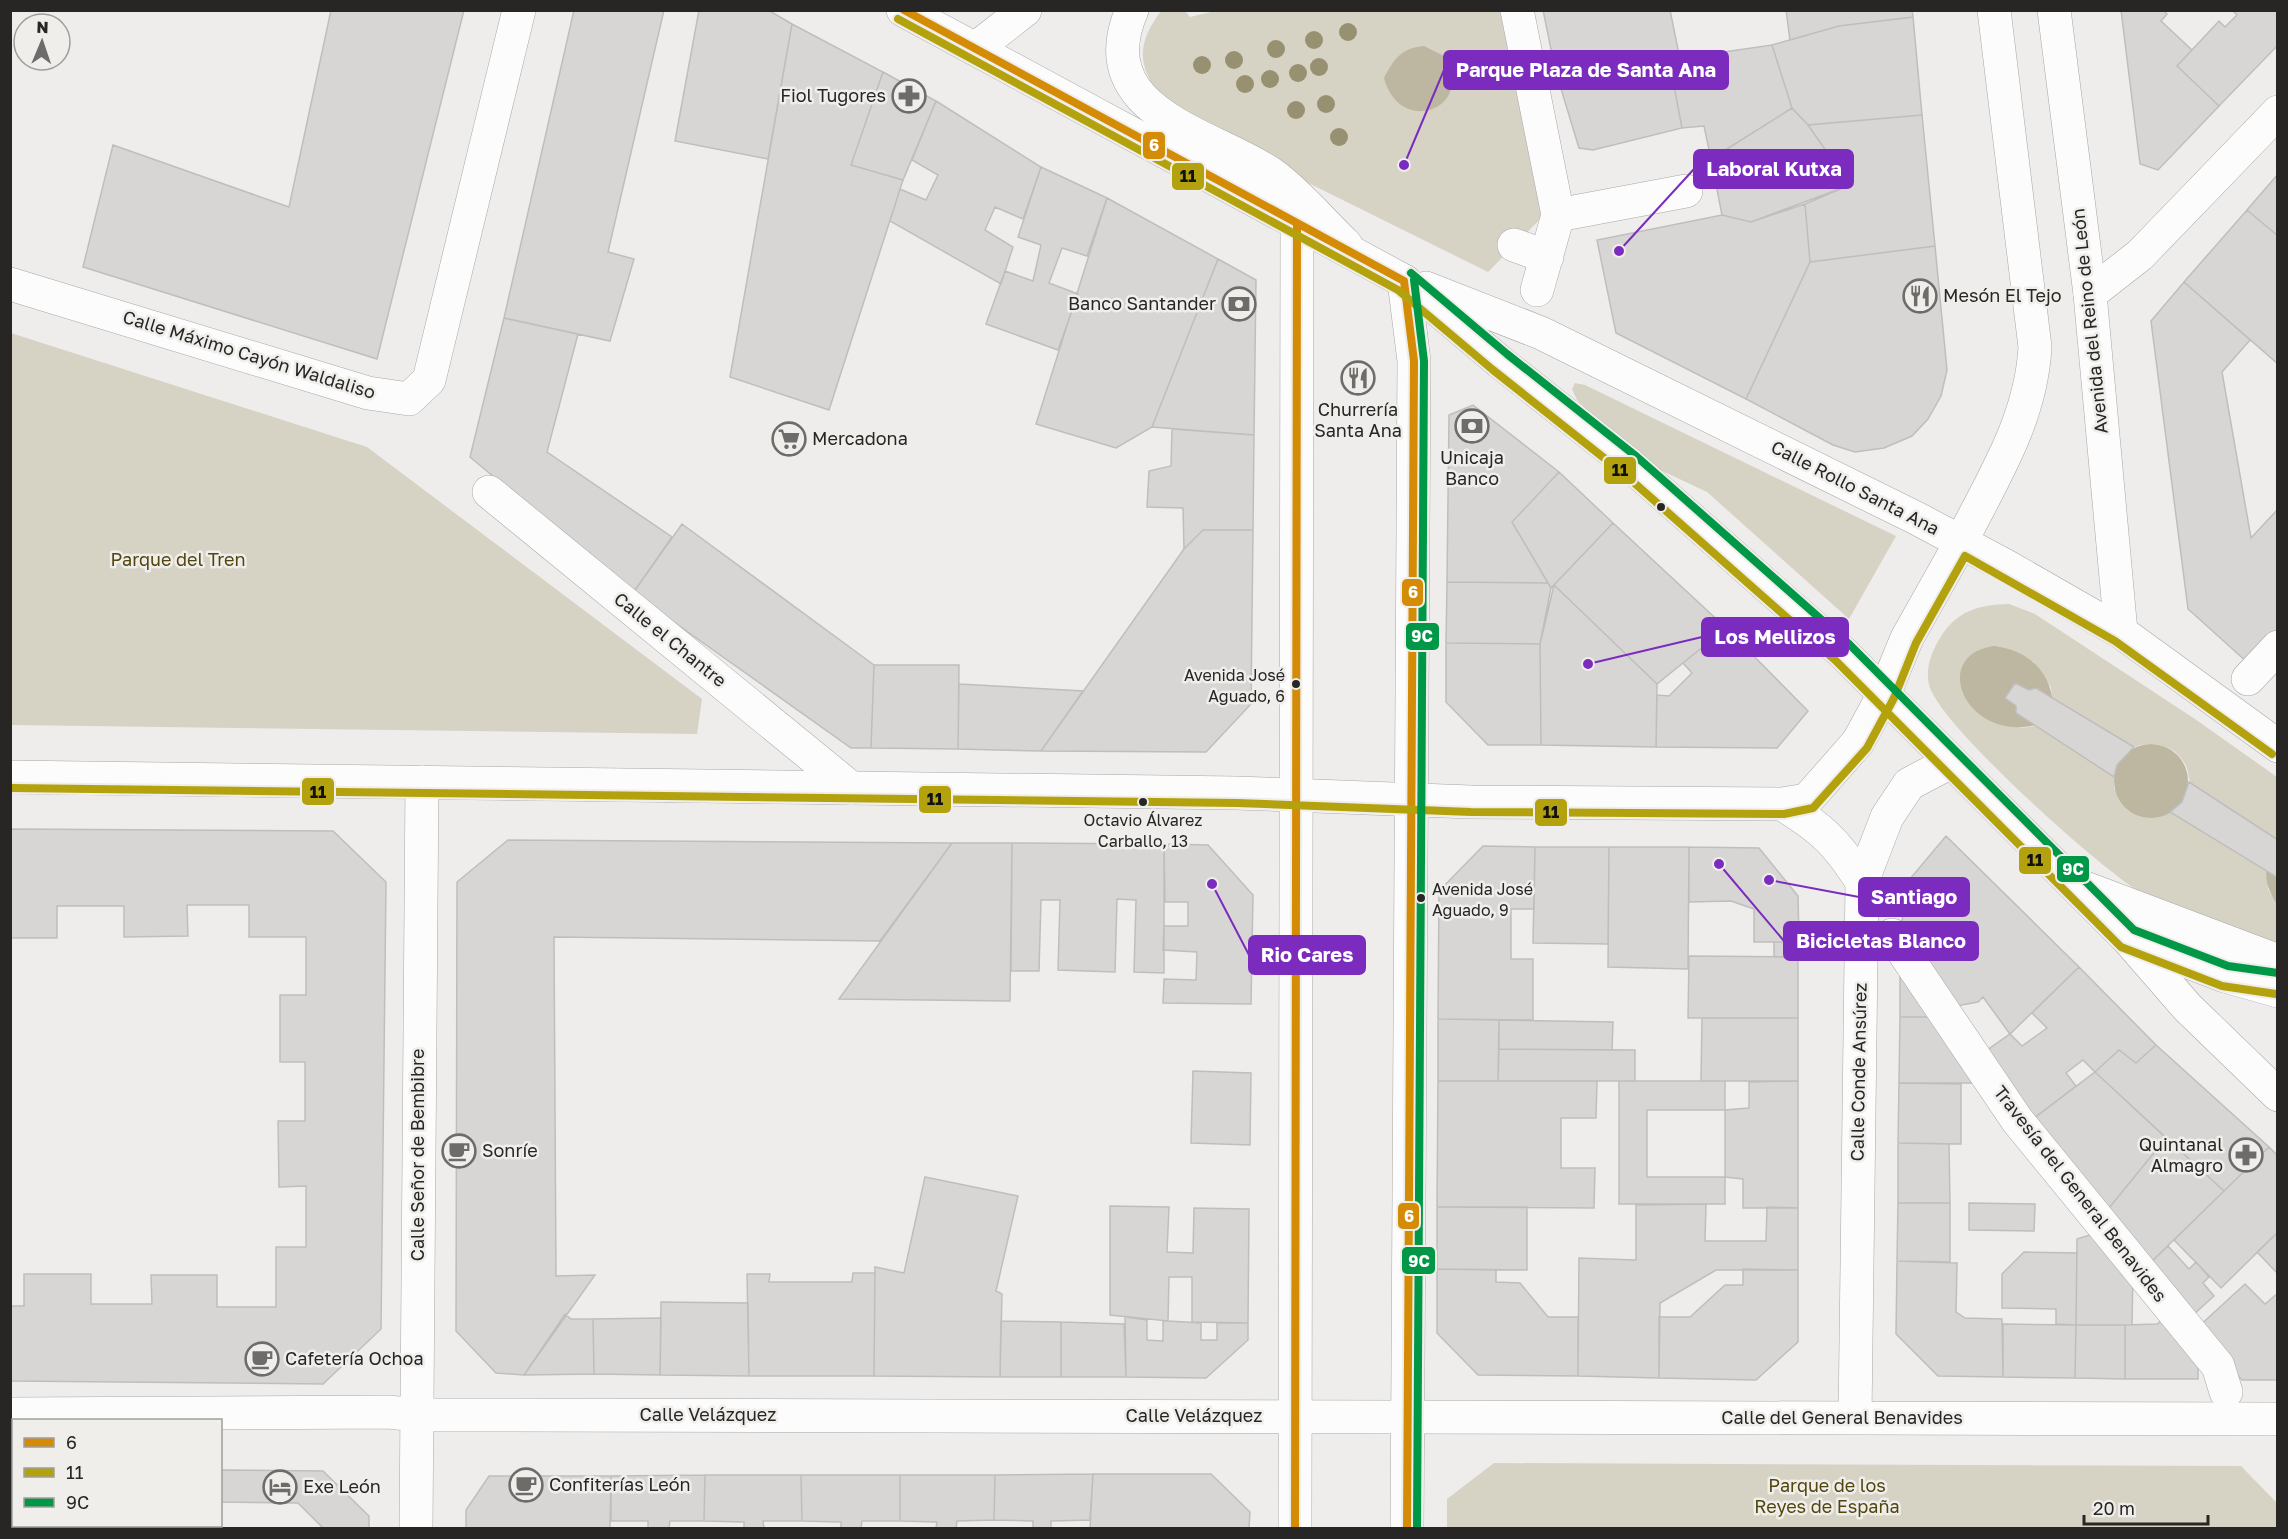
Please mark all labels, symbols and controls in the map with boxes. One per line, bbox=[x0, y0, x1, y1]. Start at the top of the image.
north arrow bbox=[12, 12, 72, 72]
text: N bbox=[36, 17, 49, 37]
callout: Parque Plaza de Santa Ana bbox=[1444, 51, 1728, 89]
text: Parque Plaza de Santa Ana bbox=[1456, 57, 1716, 81]
pharmacy icon: Fiol Tugores bbox=[891, 78, 927, 114]
place label: Fiol Tugores bbox=[780, 84, 886, 106]
line badge: 6 bbox=[1142, 131, 1166, 160]
text: 6 bbox=[1149, 135, 1159, 155]
callout: Laboral Kutxa bbox=[1694, 150, 1853, 188]
text: Laboral Kutxa bbox=[1706, 156, 1842, 180]
line badge: 11 bbox=[1171, 162, 1205, 191]
text: 11 bbox=[1180, 166, 1196, 186]
street label: Avenida del Reino de León bbox=[2066, 207, 2112, 435]
restaurant icon: Mesón El Tejo bbox=[1902, 278, 1938, 314]
place label: Mesón El Tejo bbox=[1943, 284, 2062, 306]
bank icon: Banco Santander bbox=[1221, 286, 1257, 322]
place label: Banco Santander bbox=[1068, 292, 1216, 314]
street label: Calle Máximo Cayón Waldaliso bbox=[120, 305, 378, 403]
restaurant icon: Churrería Santa Ana bbox=[1340, 360, 1376, 396]
place label: Churrería Santa Ana bbox=[1314, 398, 1402, 441]
bank icon: Unicaja Banco bbox=[1454, 408, 1490, 444]
supermarket icon: Mercadona bbox=[771, 421, 807, 457]
place label: Mercadona bbox=[812, 427, 908, 449]
street label: Calle Rollo Santa Ana bbox=[1768, 435, 1943, 539]
place label: Unicaja Banco bbox=[1440, 446, 1504, 489]
line badge: 11 bbox=[1603, 456, 1637, 485]
text: 11 bbox=[1612, 460, 1628, 480]
unlabelled marker bbox=[1655, 501, 1667, 513]
park label: Parque del Tren bbox=[110, 548, 246, 570]
line badge: 6 bbox=[1401, 578, 1424, 607]
text: 6 bbox=[1408, 582, 1418, 602]
street label: Calle el Chantre bbox=[610, 587, 731, 691]
callout: Los Mellizos bbox=[1702, 618, 1848, 656]
line badge: 9C bbox=[1405, 622, 1440, 651]
text: Los Mellizos bbox=[1714, 624, 1836, 648]
text: 9C bbox=[1411, 626, 1433, 646]
place label: Avenida José Aguado, 6 bbox=[1184, 665, 1285, 706]
marker: Avenida José Aguado, 6 bbox=[1290, 678, 1302, 690]
line badge: 11 bbox=[301, 777, 335, 806]
text: 11 bbox=[310, 782, 326, 802]
line badge: 11 bbox=[918, 785, 952, 814]
text: 11 bbox=[927, 789, 943, 809]
marker: Octavio Álvarez Carballo, 13 bbox=[1137, 796, 1149, 808]
line badge: 11 bbox=[1534, 798, 1568, 827]
text: 11 bbox=[1543, 802, 1559, 822]
place label: Octavio Álvarez Carballo, 13 bbox=[1084, 810, 1202, 851]
line badge: 11 bbox=[2018, 846, 2052, 875]
text: 11 bbox=[2027, 850, 2043, 870]
line badge: 9C bbox=[2056, 855, 2090, 883]
text: 9C bbox=[2062, 859, 2084, 879]
callout: Santiago bbox=[1859, 878, 1969, 916]
place label: Avenida José Aguado, 9 bbox=[1432, 879, 1533, 920]
text: Santiago bbox=[1871, 884, 1957, 908]
marker: Avenida José Aguado, 9 bbox=[1415, 892, 1427, 904]
callout: Bicicletas Blanco bbox=[1784, 922, 1978, 960]
text: Bicicletas Blanco bbox=[1796, 928, 1966, 952]
callout: Rio Cares bbox=[1249, 936, 1365, 974]
text: Rio Cares bbox=[1261, 942, 1353, 966]
street label: Calle Conde Ansúrez bbox=[1845, 982, 1871, 1162]
street label: Calle Señor de Bembibre bbox=[406, 1049, 428, 1261]
street label: Travesía del General Benavides bbox=[1989, 1081, 2172, 1306]
cafe icon: Sonríe bbox=[441, 1133, 477, 1169]
place label: Quintanal Almagro bbox=[2139, 1133, 2223, 1176]
pharmacy icon: Quintanal Almagro bbox=[2228, 1137, 2264, 1173]
place label: Sonríe bbox=[482, 1139, 538, 1161]
line badge: 6 bbox=[1397, 1202, 1420, 1230]
text: 6 bbox=[1404, 1206, 1414, 1226]
line badge: 9C bbox=[1401, 1246, 1436, 1275]
text: 9C bbox=[1408, 1251, 1430, 1271]
cafe icon: Cafetería Ochoa bbox=[244, 1341, 280, 1377]
place label: Cafetería Ochoa bbox=[285, 1347, 424, 1369]
street label: Calle Velázquez bbox=[640, 1403, 776, 1425]
street label: Calle Velázquez bbox=[1126, 1404, 1262, 1426]
street label: Calle del General Benavides bbox=[1721, 1406, 1963, 1428]
legend bbox=[12, 1419, 222, 1527]
text: 6 bbox=[66, 1431, 77, 1453]
text: 11 bbox=[66, 1461, 84, 1483]
cafe icon: Confiterías León bbox=[508, 1467, 544, 1503]
hotel icon: Exe León bbox=[262, 1469, 298, 1505]
place label: Confiterías León bbox=[549, 1473, 691, 1495]
park label: Parque de los Reyes de España bbox=[1754, 1474, 1900, 1517]
place label: Exe León bbox=[303, 1475, 381, 1497]
scale bar bbox=[2084, 1488, 2208, 1526]
text: 9C bbox=[66, 1491, 89, 1513]
text: 20 m bbox=[2093, 1497, 2135, 1519]

